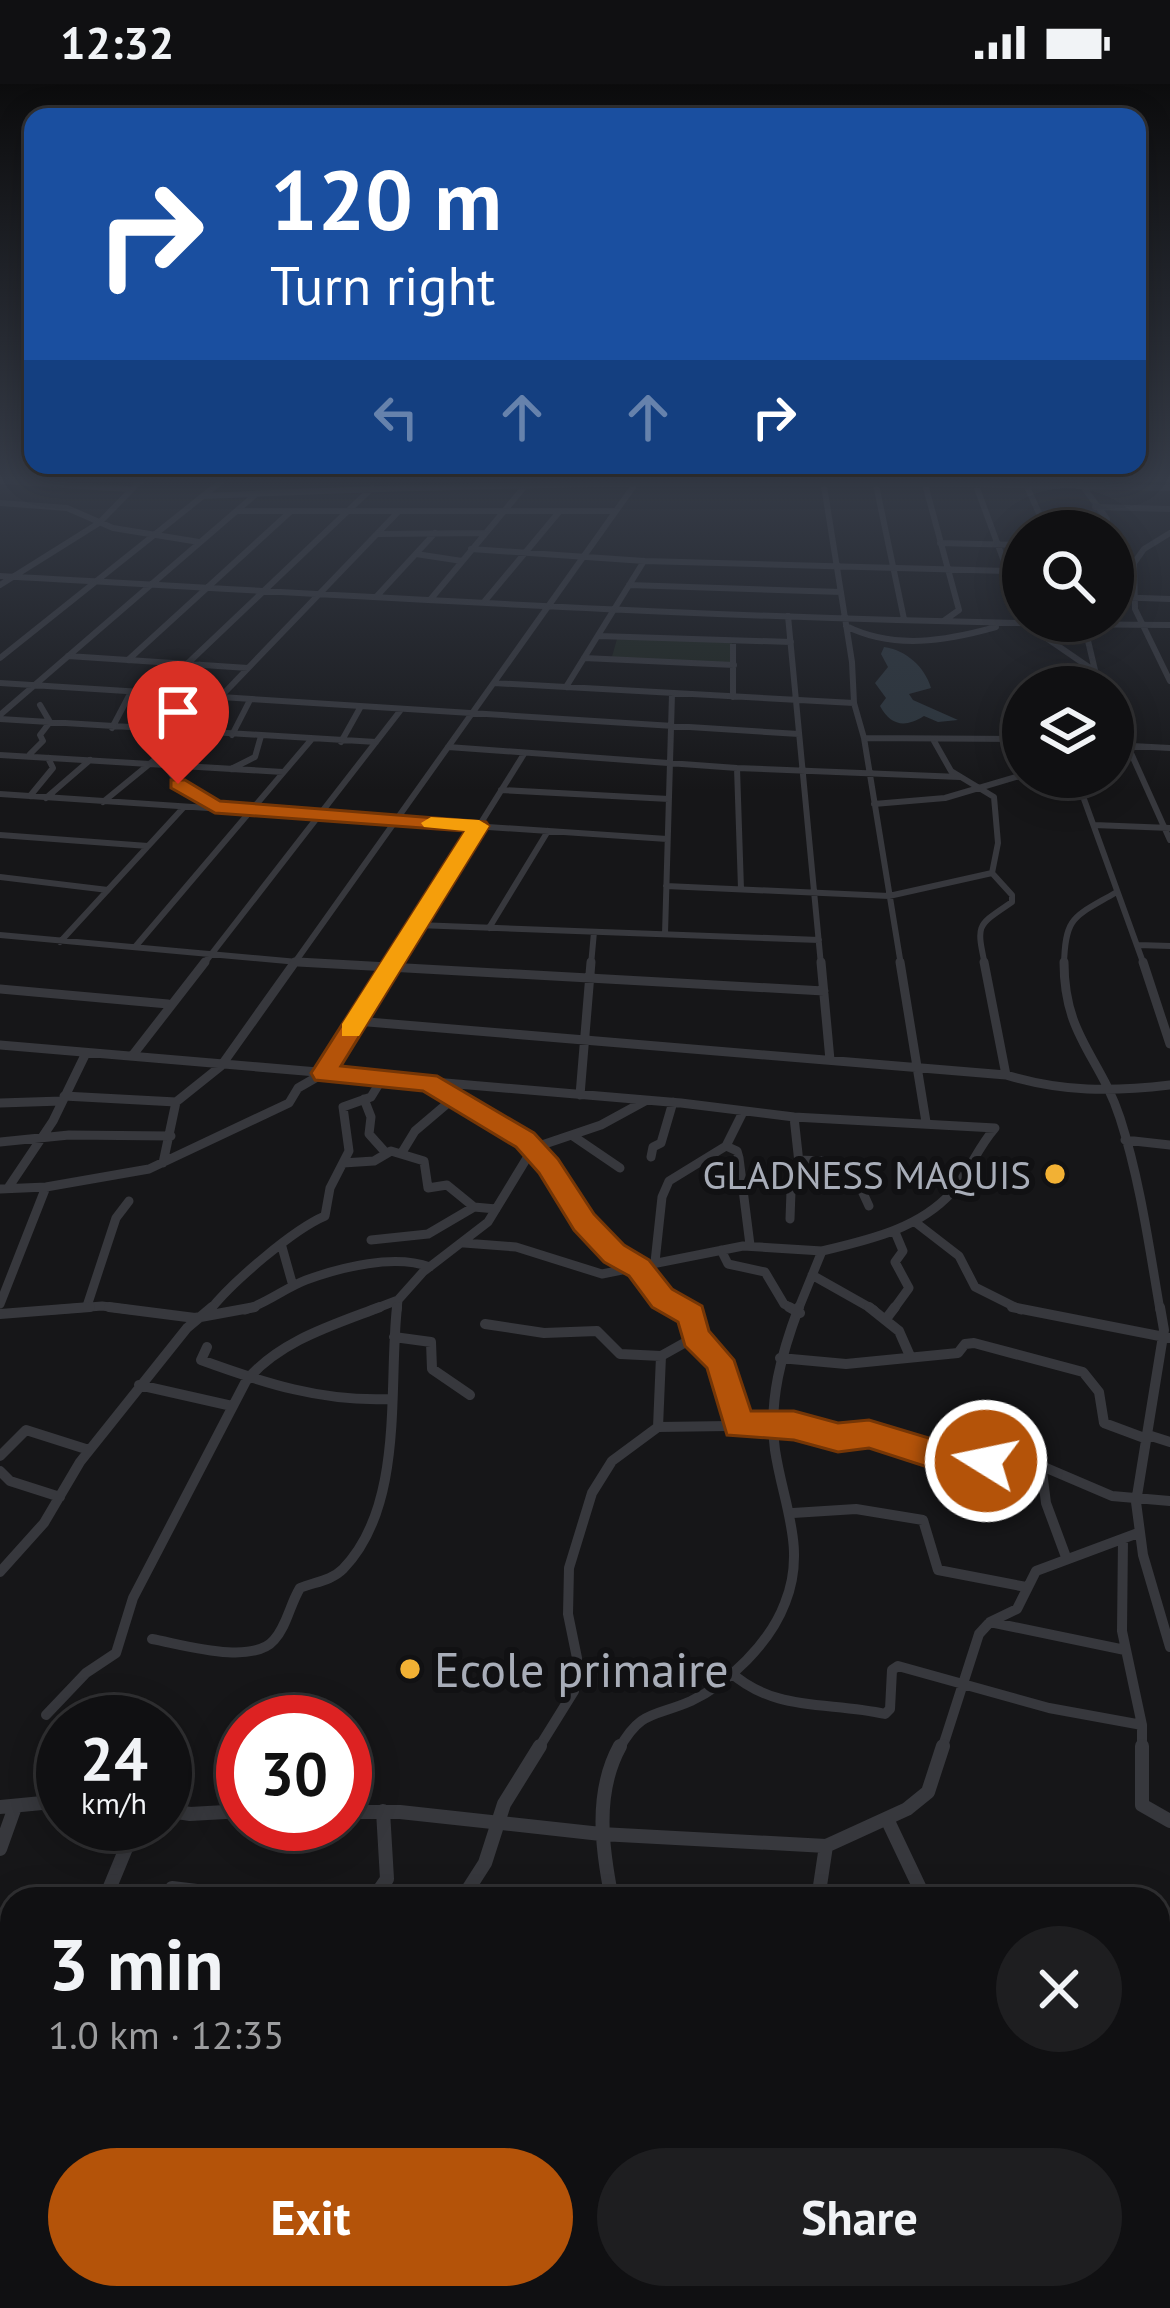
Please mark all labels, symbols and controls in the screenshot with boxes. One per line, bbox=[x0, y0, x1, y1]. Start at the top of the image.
text: 12:32 bbox=[60, 13, 174, 71]
text: 120 m bbox=[270, 144, 502, 253]
icon: right bbox=[72, 156, 228, 312]
text: Turn right bbox=[270, 250, 495, 320]
icon: left bbox=[363, 384, 429, 450]
icon: ahead bbox=[489, 384, 555, 450]
icon: ahead bbox=[615, 384, 681, 450]
icon: right bbox=[741, 384, 807, 450]
map controls bbox=[1002, 510, 1134, 798]
button: search bbox=[1002, 510, 1134, 642]
pin bbox=[127, 661, 229, 784]
button: layers bbox=[1002, 666, 1134, 798]
icon: arrive bbox=[145, 679, 211, 745]
place label: GLADNESS MAQUIS bbox=[703, 1149, 1031, 1200]
marker: GLADNESS MAQUIS bbox=[1042, 1161, 1068, 1187]
position arrow bbox=[923, 1398, 1049, 1524]
place label: Ecole primaire bbox=[434, 1638, 729, 1700]
marker: Ecole primaire bbox=[397, 1656, 423, 1682]
speed limit sign: 30 bbox=[216, 1695, 372, 1851]
text: 24 bbox=[80, 1719, 148, 1797]
text: km/h bbox=[81, 1783, 147, 1822]
text: 3 min bbox=[48, 1917, 224, 2010]
button: close bbox=[996, 1926, 1122, 2052]
text: 1.0 km · 12:35 bbox=[48, 2009, 284, 2060]
button: Exit bbox=[48, 2148, 573, 2286]
button: Share bbox=[597, 2148, 1122, 2286]

